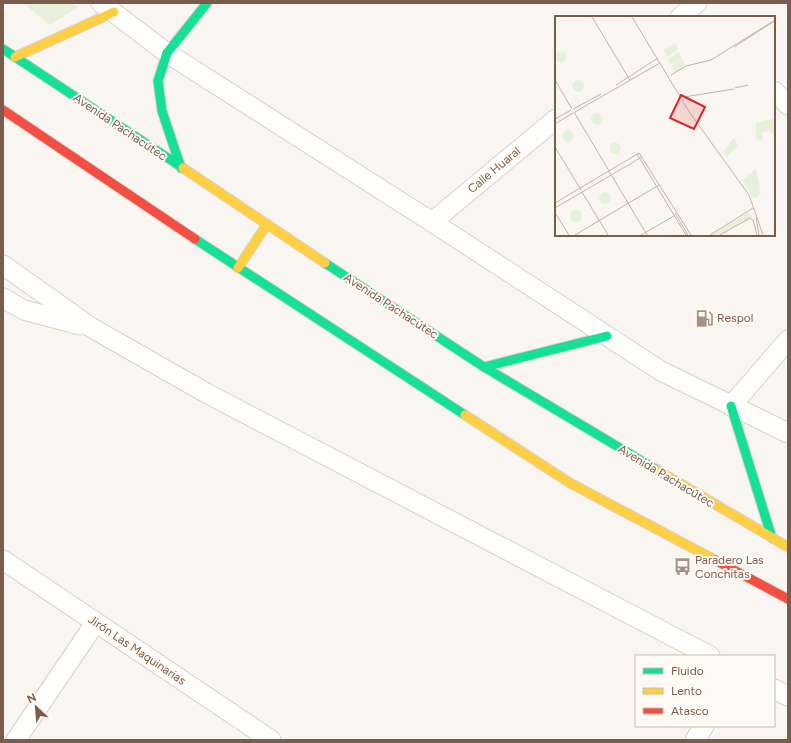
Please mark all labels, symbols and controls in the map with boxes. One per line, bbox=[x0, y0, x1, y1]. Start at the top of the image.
inset map bbox=[555, 16, 775, 236]
street label: Avenida Pachacútec bbox=[71, 91, 170, 164]
street label: Calle Huaral bbox=[465, 144, 523, 196]
street label: Avenida Pachacútec bbox=[341, 270, 441, 342]
fuel station icon: Respol bbox=[694, 308, 714, 328]
place label: Respol bbox=[717, 311, 753, 325]
street label: Avenida Pachacútec bbox=[616, 442, 717, 510]
place label: Paradero Las Conchitas bbox=[695, 553, 764, 581]
bus stop icon: Paradero Las Conchitas bbox=[672, 557, 692, 577]
street label: Jirón Las Maquinarias bbox=[86, 612, 189, 688]
legend bbox=[635, 655, 775, 727]
text: Fluido bbox=[671, 664, 704, 678]
text: Lento bbox=[671, 684, 702, 698]
north arrow bbox=[16, 687, 56, 727]
text: N bbox=[25, 691, 39, 706]
text: Atasco bbox=[671, 704, 709, 718]

